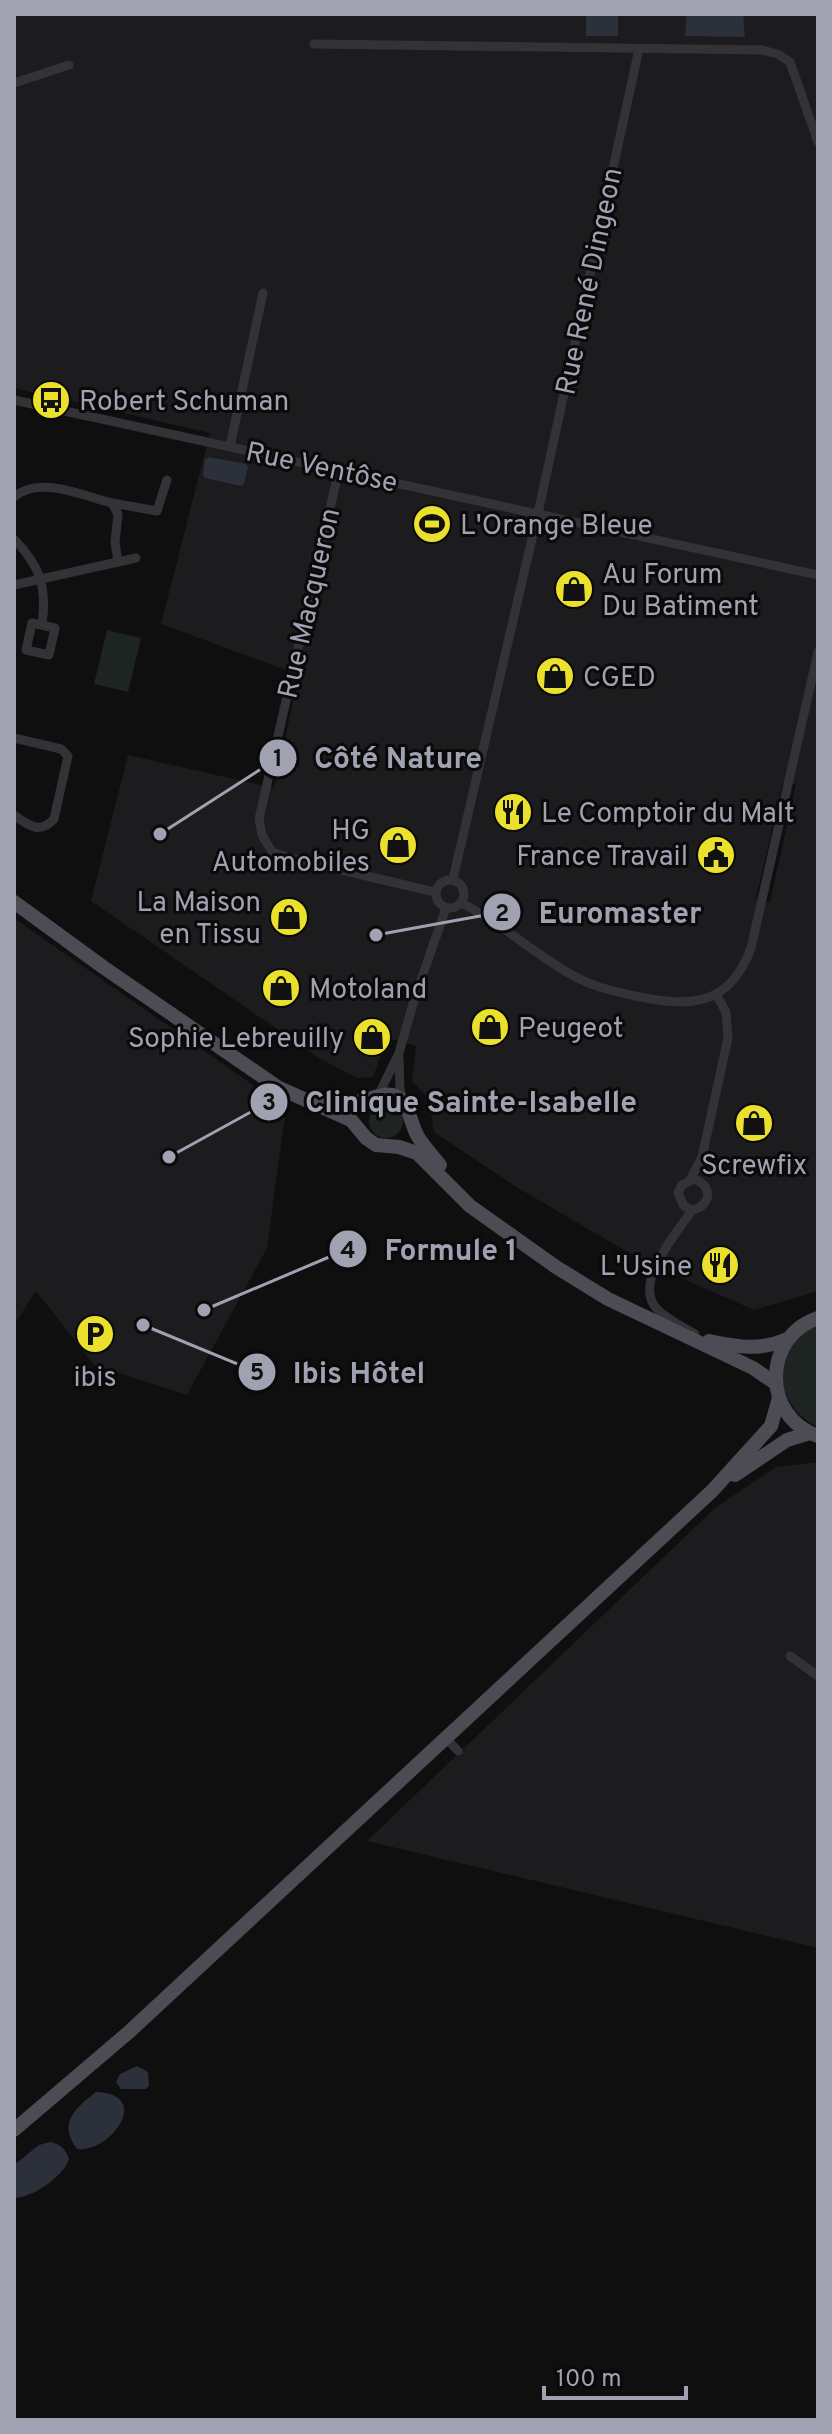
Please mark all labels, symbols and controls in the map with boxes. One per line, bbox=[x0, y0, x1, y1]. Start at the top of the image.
street label: Rue René Dingeon bbox=[549, 165, 633, 399]
bus stop icon: Robert Schuman bbox=[30, 379, 72, 421]
place label: Robert Schuman bbox=[79, 385, 289, 421]
street label: Rue Ventôse bbox=[242, 435, 401, 503]
sports icon: L'Orange Bleue bbox=[411, 503, 453, 545]
street label: Rue Macqueron bbox=[271, 505, 350, 703]
place label: L'Orange Bleue bbox=[460, 509, 653, 545]
place label: Au Forum Du Batiment bbox=[602, 558, 759, 626]
shop icon: Au Forum Du Batiment bbox=[553, 568, 595, 610]
shop icon: CGED bbox=[534, 655, 576, 697]
place label: CGED bbox=[583, 661, 656, 697]
callout: Côté Nature bbox=[258, 731, 498, 785]
text: Côté Nature bbox=[314, 742, 482, 779]
text: 1 bbox=[273, 745, 283, 775]
restaurant icon: Le Comptoir du Malt bbox=[492, 791, 534, 833]
place label: Le Comptoir du Malt bbox=[541, 797, 795, 833]
place label: HG Automobiles bbox=[212, 814, 370, 882]
shop icon: HG Automobiles bbox=[377, 824, 419, 866]
public building icon: France Travail bbox=[695, 834, 737, 876]
place label: France Travail bbox=[516, 840, 688, 876]
callout: Euromaster bbox=[482, 885, 718, 939]
place label: La Maison en Tissu bbox=[136, 886, 261, 954]
shop icon: La Maison en Tissu bbox=[268, 896, 310, 938]
text: Euromaster bbox=[538, 897, 702, 934]
text: 2 bbox=[495, 900, 509, 930]
shop icon: Motoland bbox=[260, 967, 302, 1009]
place label: Motoland bbox=[309, 973, 427, 1009]
shop icon: Peugeot bbox=[469, 1006, 511, 1048]
place label: Peugeot bbox=[518, 1012, 624, 1048]
shop icon: Sophie Lebreuilly bbox=[351, 1016, 393, 1058]
place label: Sophie Lebreuilly bbox=[128, 1022, 344, 1058]
callout: Clinique Sainte-Isabelle bbox=[249, 1075, 653, 1129]
text: Clinique Sainte-Isabelle bbox=[305, 1086, 637, 1123]
text: 3 bbox=[262, 1089, 276, 1119]
shop icon: Screwfix bbox=[733, 1102, 775, 1144]
place label: Screwfix bbox=[701, 1149, 807, 1185]
callout: Formule 1 bbox=[328, 1222, 533, 1276]
text: Formule 1 bbox=[385, 1234, 517, 1271]
text: 4 bbox=[340, 1237, 356, 1267]
restaurant icon: L'Usine bbox=[699, 1244, 741, 1286]
place label: L'Usine bbox=[600, 1250, 692, 1286]
parking icon: ibis bbox=[74, 1313, 116, 1355]
callout: Ibis Hôtel bbox=[237, 1345, 441, 1399]
text: Ibis Hôtel bbox=[293, 1357, 425, 1394]
text: 5 bbox=[250, 1359, 264, 1389]
place label: ibis bbox=[73, 1361, 117, 1397]
scale bar bbox=[544, 2350, 686, 2400]
text: 100 m bbox=[556, 2365, 622, 2395]

